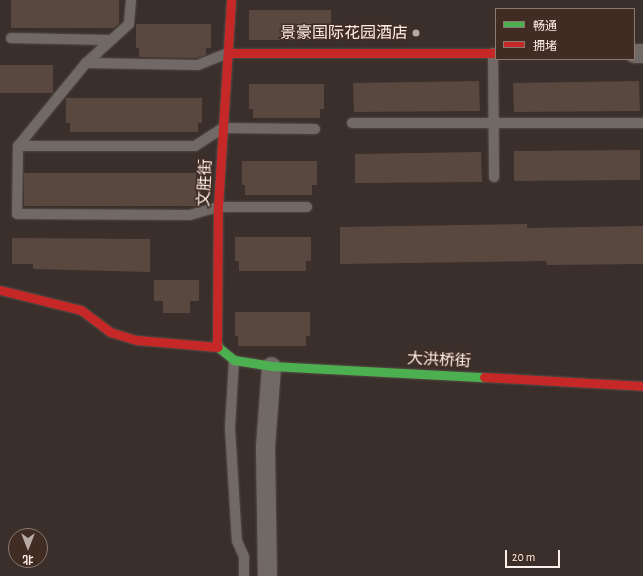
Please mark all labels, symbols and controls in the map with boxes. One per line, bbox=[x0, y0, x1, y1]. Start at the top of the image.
legend bbox=[495, 8, 635, 60]
text: 畅通 bbox=[533, 20, 557, 32]
place label: 景豪国际花园酒店 bbox=[280, 23, 408, 43]
marker: 景豪国际花园酒店 bbox=[411, 28, 421, 38]
text: 拥堵 bbox=[533, 40, 557, 52]
street label: 文胜街 bbox=[194, 159, 216, 207]
street label: 大洪桥街 bbox=[407, 349, 471, 371]
north arrow bbox=[8, 528, 48, 568]
scale bar bbox=[507, 542, 562, 568]
text: 20 m bbox=[512, 551, 535, 563]
text: 北 bbox=[23, 554, 34, 565]

